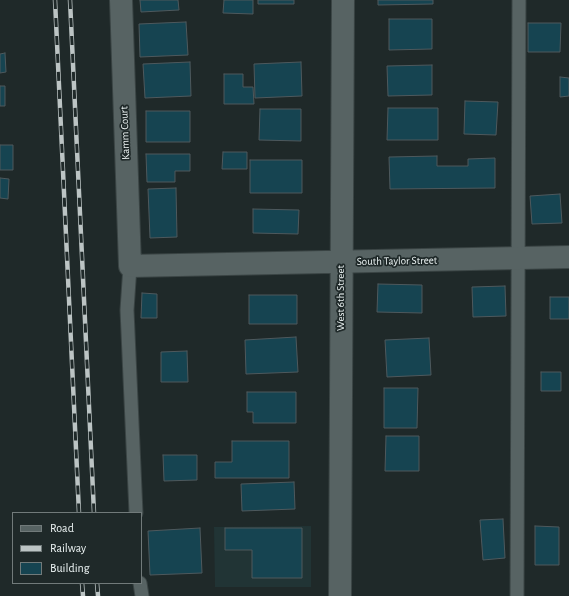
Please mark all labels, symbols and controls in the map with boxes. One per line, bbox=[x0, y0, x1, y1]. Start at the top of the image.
street label: Kamm Court bbox=[117, 106, 133, 160]
street label: South Taylor Street bbox=[357, 254, 437, 268]
street label: West 6th Street bbox=[334, 265, 348, 331]
legend bbox=[12, 512, 142, 584]
text: Road bbox=[50, 522, 74, 534]
text: Railway bbox=[50, 542, 86, 554]
text: Building bbox=[50, 562, 90, 574]

